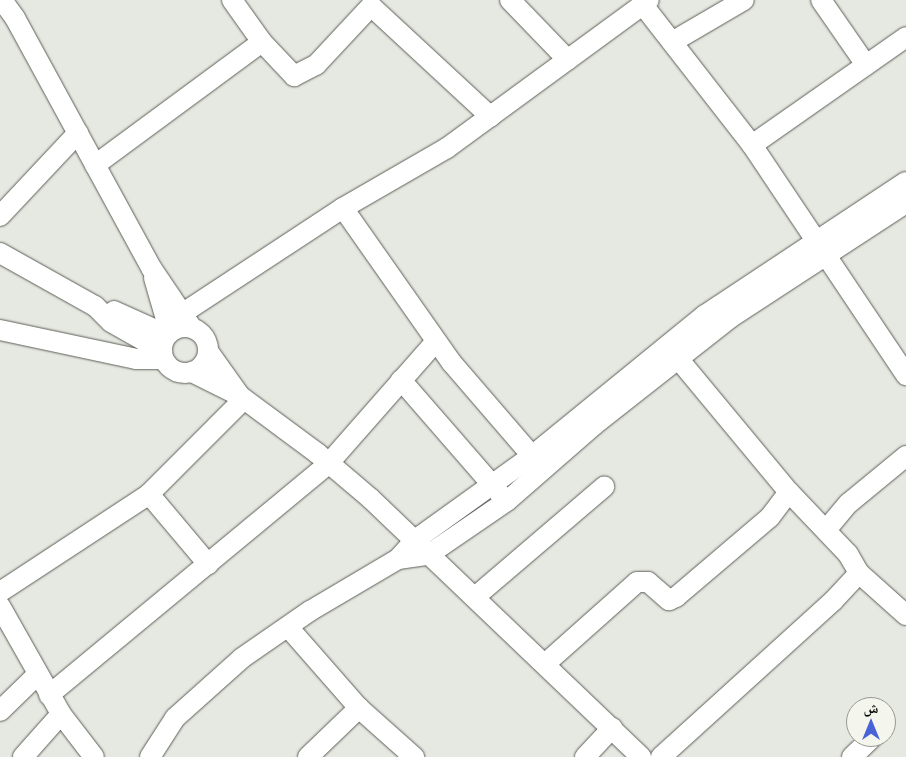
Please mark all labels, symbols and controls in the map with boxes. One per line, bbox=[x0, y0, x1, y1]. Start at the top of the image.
north arrow bbox=[846, 697, 896, 747]
text: ش bbox=[864, 698, 878, 718]

